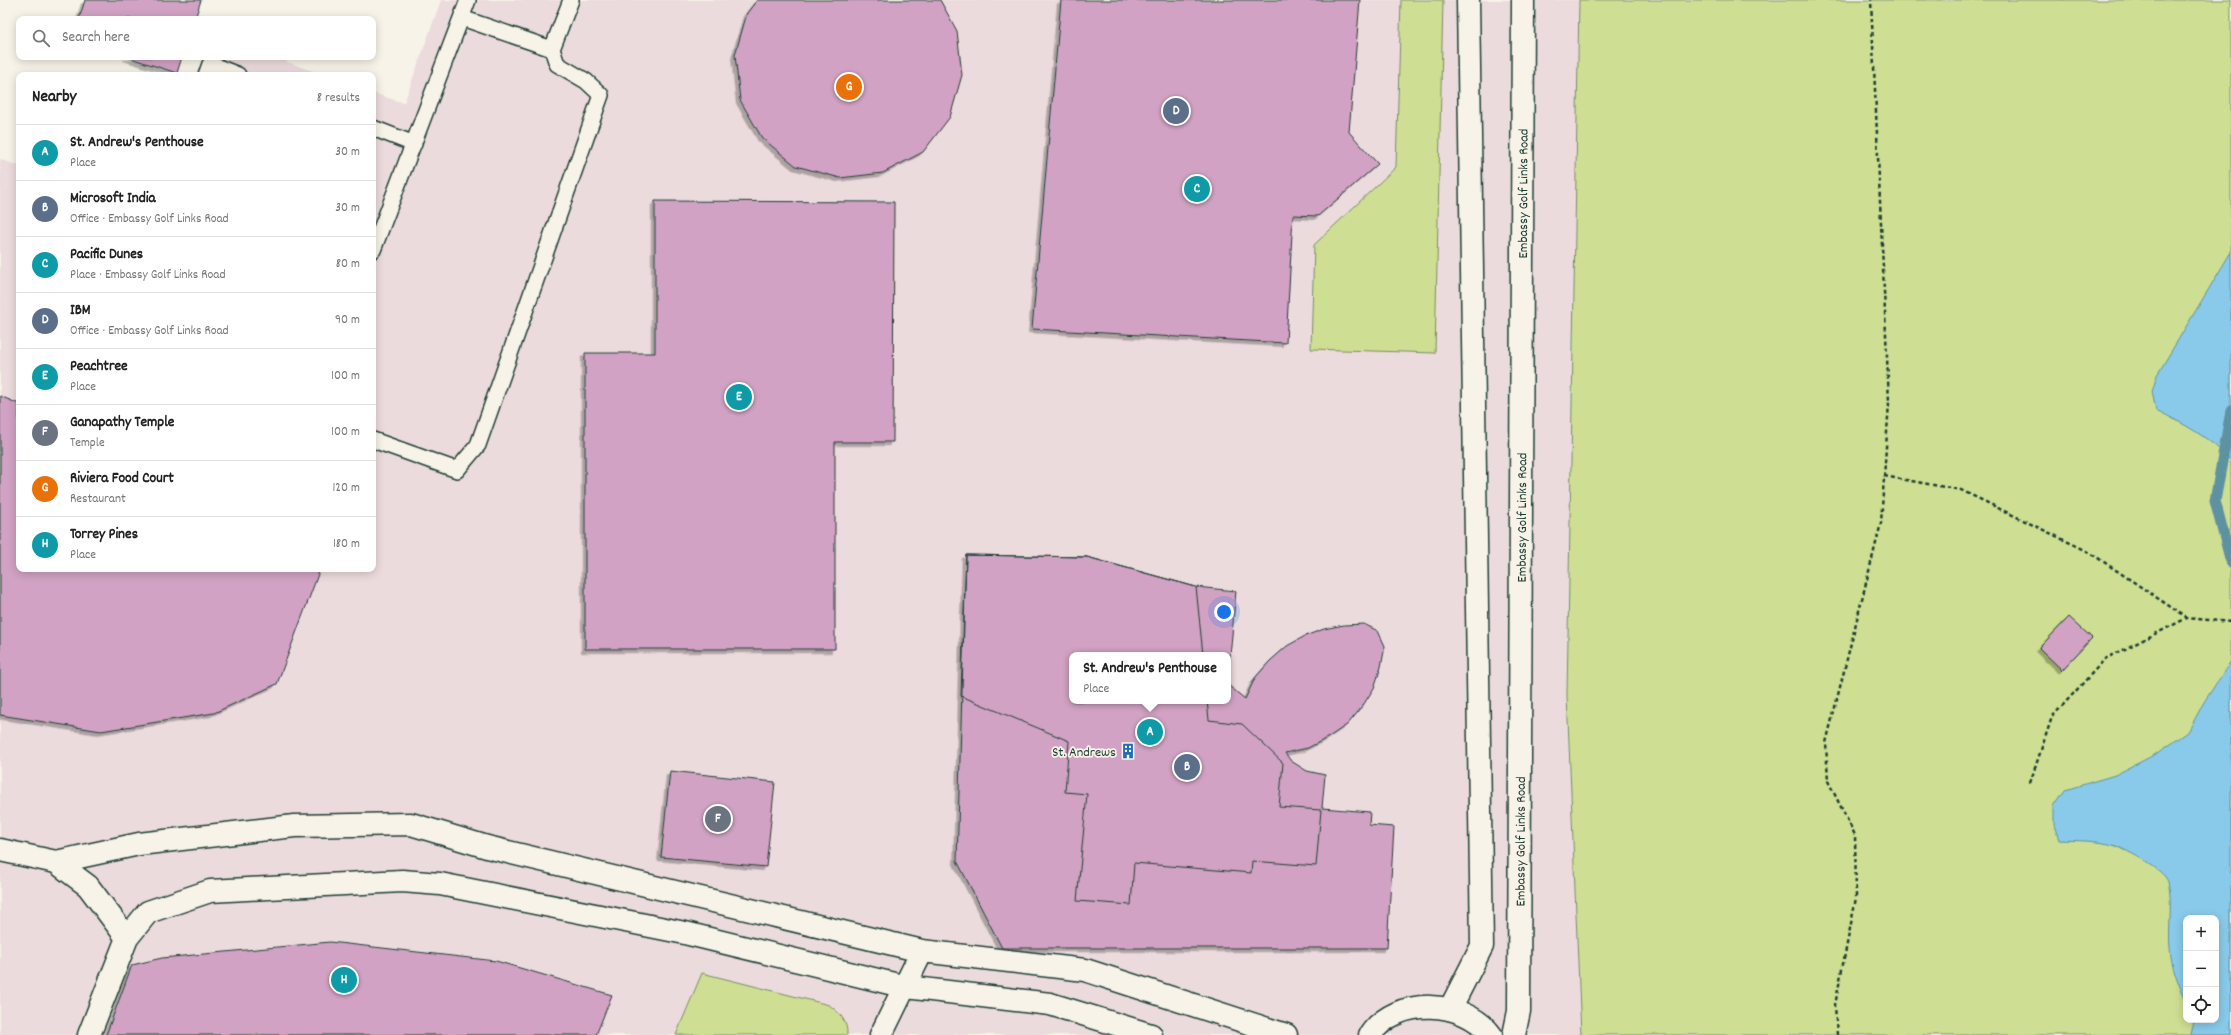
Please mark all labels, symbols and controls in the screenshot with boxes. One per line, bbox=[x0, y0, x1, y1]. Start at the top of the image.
search box bbox=[16, 16, 376, 60]
icon: search bbox=[30, 27, 52, 49]
text: Search here bbox=[62, 27, 130, 49]
pin: G bbox=[836, 72, 862, 102]
text: Nearby bbox=[32, 86, 76, 110]
text: 8 results bbox=[317, 89, 360, 108]
pin: D bbox=[1163, 96, 1189, 126]
street label: Embassy Golf Links Road bbox=[1514, 128, 1534, 259]
text: St. Andrew's Penthouse bbox=[70, 132, 204, 154]
text: A bbox=[41, 143, 49, 162]
text: 30 m bbox=[335, 143, 360, 162]
text: Place bbox=[70, 154, 96, 173]
pin: C bbox=[1184, 174, 1210, 204]
text: Microsoft India bbox=[70, 188, 155, 210]
text: B bbox=[42, 199, 48, 218]
text: 30 m bbox=[335, 199, 360, 218]
text: Office · Embassy Golf Links Road bbox=[70, 210, 229, 229]
text: Pacific Dunes bbox=[70, 244, 143, 266]
text: C bbox=[42, 255, 48, 274]
text: 80 m bbox=[336, 255, 360, 274]
text: Place · Embassy Golf Links Road bbox=[70, 266, 226, 285]
text: IBM bbox=[70, 300, 91, 322]
text: D bbox=[42, 311, 48, 330]
text: 90 m bbox=[335, 311, 360, 330]
text: Office · Embassy Golf Links Road bbox=[70, 322, 229, 341]
text: Peachtree bbox=[70, 356, 128, 378]
text: E bbox=[42, 367, 48, 386]
text: 100 m bbox=[331, 367, 360, 386]
text: Place bbox=[70, 378, 96, 397]
pin: E bbox=[726, 382, 752, 412]
text: Ganapathy Temple bbox=[70, 412, 174, 434]
text: F bbox=[42, 423, 48, 442]
text: 100 m bbox=[331, 423, 360, 442]
text: Temple bbox=[70, 434, 105, 453]
street label: Embassy Golf Links Road bbox=[1513, 452, 1533, 583]
text: Riviera Food Court bbox=[70, 468, 174, 490]
text: G bbox=[42, 479, 48, 498]
text: 120 m bbox=[332, 479, 360, 498]
text: Restaurant bbox=[70, 490, 126, 509]
text: Torrey Pines bbox=[70, 524, 138, 546]
text: H bbox=[42, 535, 48, 554]
text: 180 m bbox=[333, 535, 360, 554]
text: Place bbox=[70, 546, 96, 565]
your location bbox=[1214, 602, 1234, 622]
popup bbox=[1069, 652, 1231, 704]
text: St. Andrew's Penthouse bbox=[1083, 658, 1217, 680]
text: Place bbox=[1083, 680, 1109, 699]
pin: A bbox=[1137, 717, 1163, 747]
building icon: St. Andrews bbox=[1119, 742, 1137, 760]
place label: St. Andrews bbox=[1052, 743, 1116, 763]
pin: B bbox=[1174, 752, 1200, 782]
street label: Embassy Golf Links Road bbox=[1511, 776, 1532, 907]
pin: F bbox=[705, 804, 731, 834]
map controls bbox=[2183, 915, 2219, 1023]
button: + bbox=[2183, 915, 2219, 951]
button: − bbox=[2183, 951, 2219, 987]
pin: H bbox=[331, 965, 357, 995]
button: locate bbox=[2183, 987, 2219, 1023]

